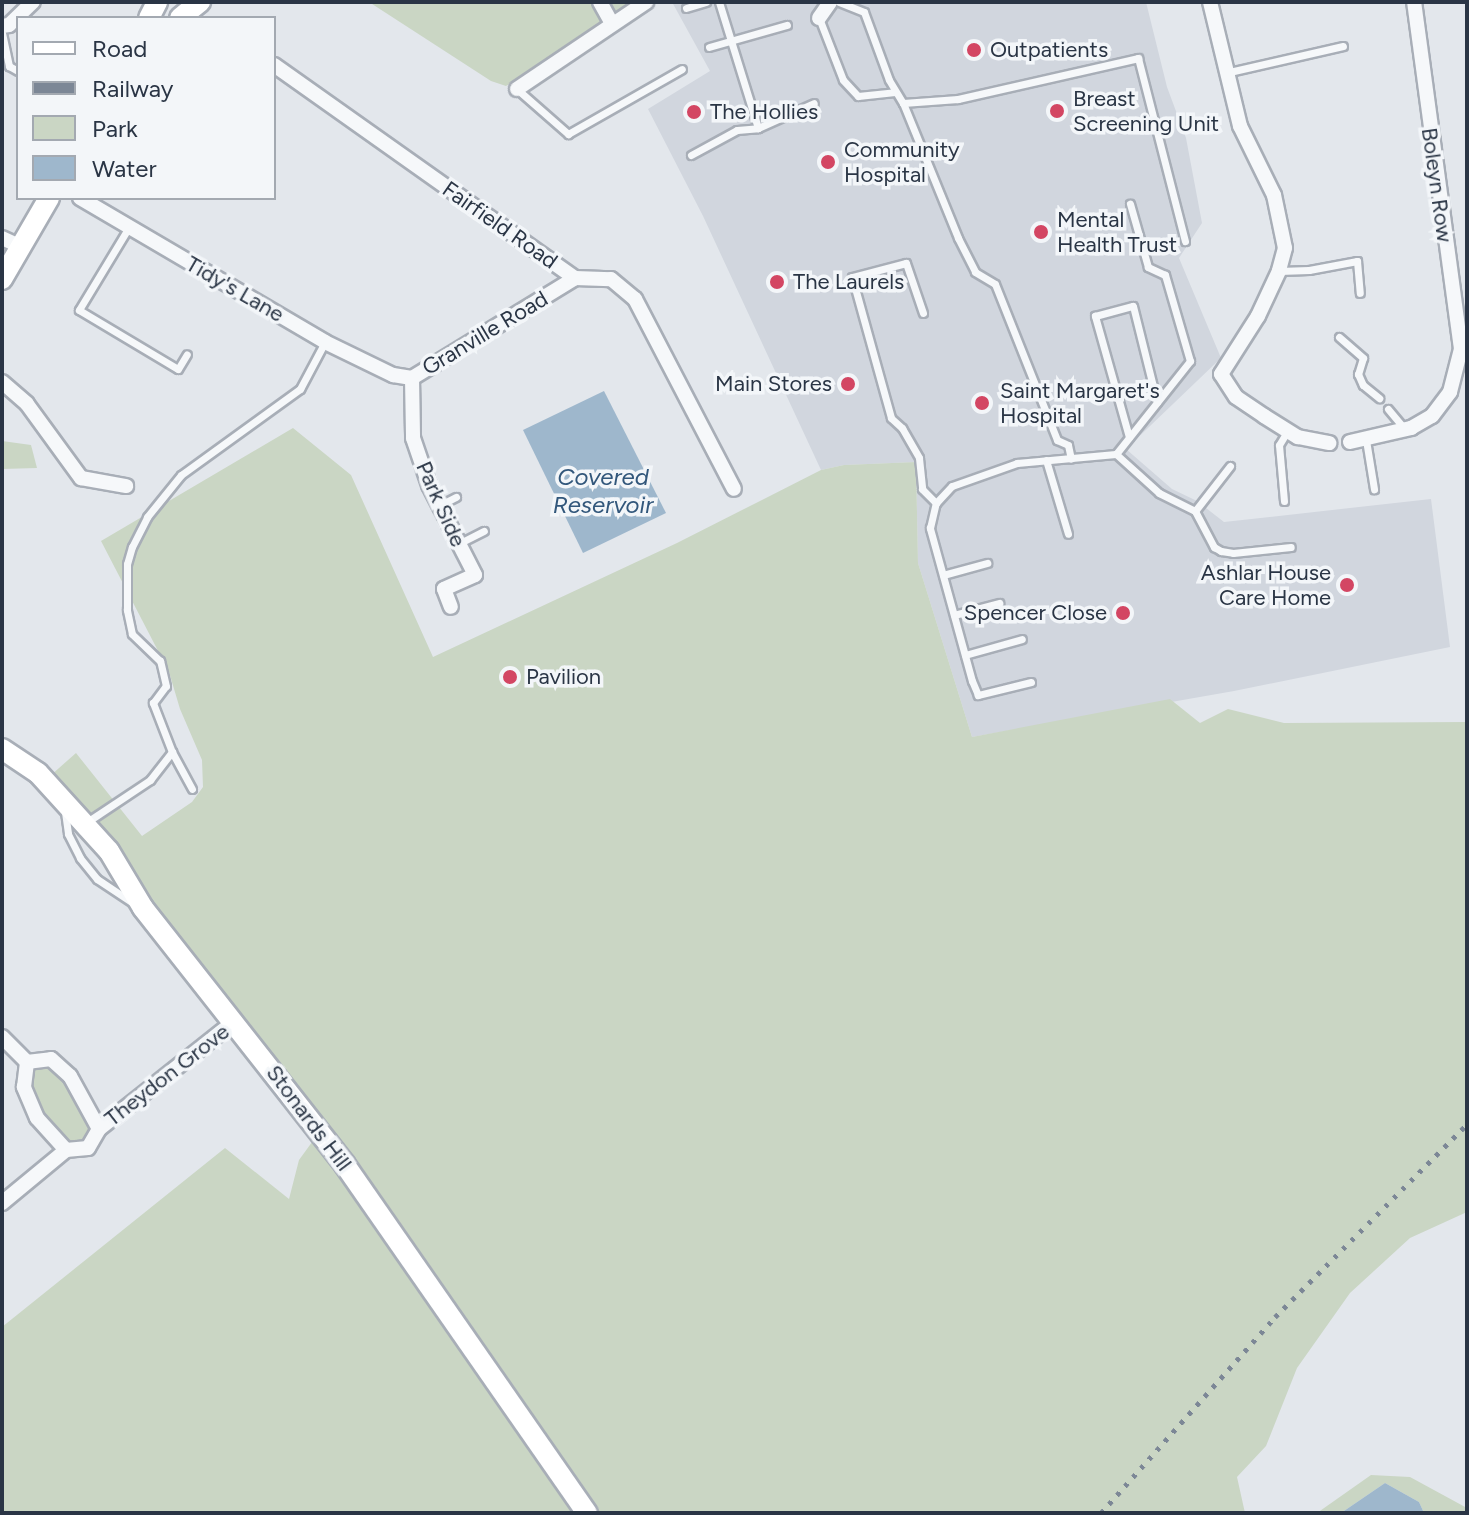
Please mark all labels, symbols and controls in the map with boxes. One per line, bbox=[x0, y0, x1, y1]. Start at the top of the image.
legend bbox=[16, 16, 276, 200]
text: Road bbox=[92, 34, 147, 63]
place label: Outpatients bbox=[990, 37, 1108, 63]
marker: Outpatients bbox=[965, 41, 983, 59]
text: Railway bbox=[92, 74, 173, 103]
place label: Breast Screening Unit bbox=[1073, 85, 1219, 136]
place label: The Hollies bbox=[710, 99, 818, 125]
marker: Breast Screening Unit bbox=[1048, 102, 1066, 120]
marker: The Hollies bbox=[685, 103, 703, 121]
text: Park bbox=[92, 114, 138, 143]
street label: Boleyn Row bbox=[1416, 126, 1458, 244]
place label: Community Hospital bbox=[844, 136, 960, 188]
marker: Community Hospital bbox=[819, 153, 837, 171]
text: Water bbox=[92, 154, 157, 183]
street label: Fairfield Road bbox=[437, 176, 563, 274]
place label: Mental Health Trust bbox=[1057, 206, 1177, 258]
marker: Mental Health Trust bbox=[1032, 223, 1050, 241]
street label: Tidy's Lane bbox=[181, 250, 289, 328]
place label: The Laurels bbox=[793, 269, 904, 295]
marker: The Laurels bbox=[768, 273, 786, 291]
street label: Granville Road bbox=[417, 285, 553, 381]
place label: Main Stores bbox=[715, 371, 832, 397]
marker: Main Stores bbox=[839, 375, 857, 393]
place label: Saint Margaret's Hospital bbox=[1000, 377, 1160, 428]
marker: Saint Margaret's Hospital bbox=[971, 392, 993, 414]
street label: Park Side bbox=[410, 457, 472, 551]
water label: Covered Reservoir bbox=[553, 463, 653, 519]
place label: Ashlar House Care Home bbox=[1201, 559, 1331, 610]
marker: Ashlar House Care Home bbox=[1338, 576, 1356, 594]
place label: Spencer Close bbox=[964, 600, 1107, 626]
marker: Spencer Close bbox=[1114, 604, 1132, 622]
place label: Pavilion bbox=[526, 664, 601, 690]
marker: Pavilion bbox=[501, 668, 519, 686]
street label: Theydon Grove bbox=[100, 1018, 234, 1132]
street label: Stonards Hill bbox=[261, 1060, 357, 1176]

